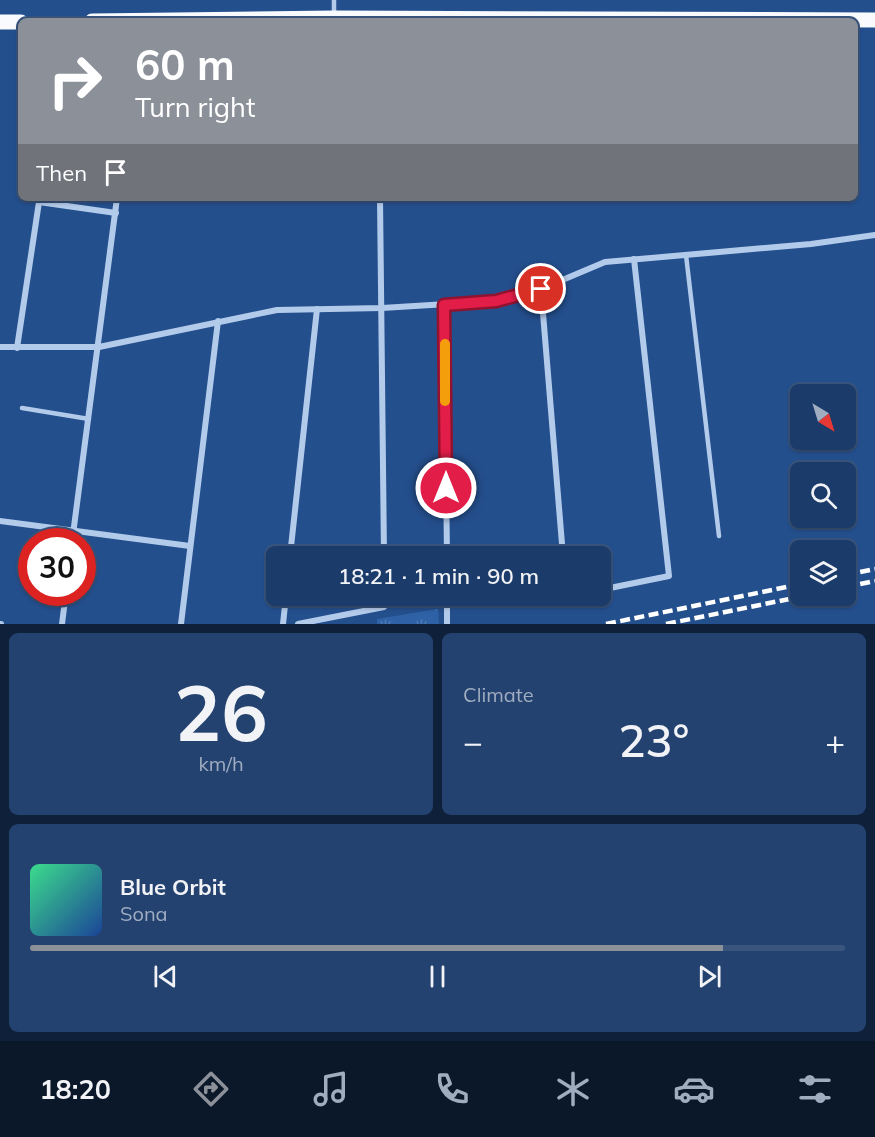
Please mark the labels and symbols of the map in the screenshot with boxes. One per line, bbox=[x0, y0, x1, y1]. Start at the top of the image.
pin bbox=[515, 263, 566, 314]
north arrow bbox=[790, 384, 856, 450]
position arrow bbox=[414, 456, 478, 520]
speed limit sign: 30 bbox=[18, 528, 96, 606]

